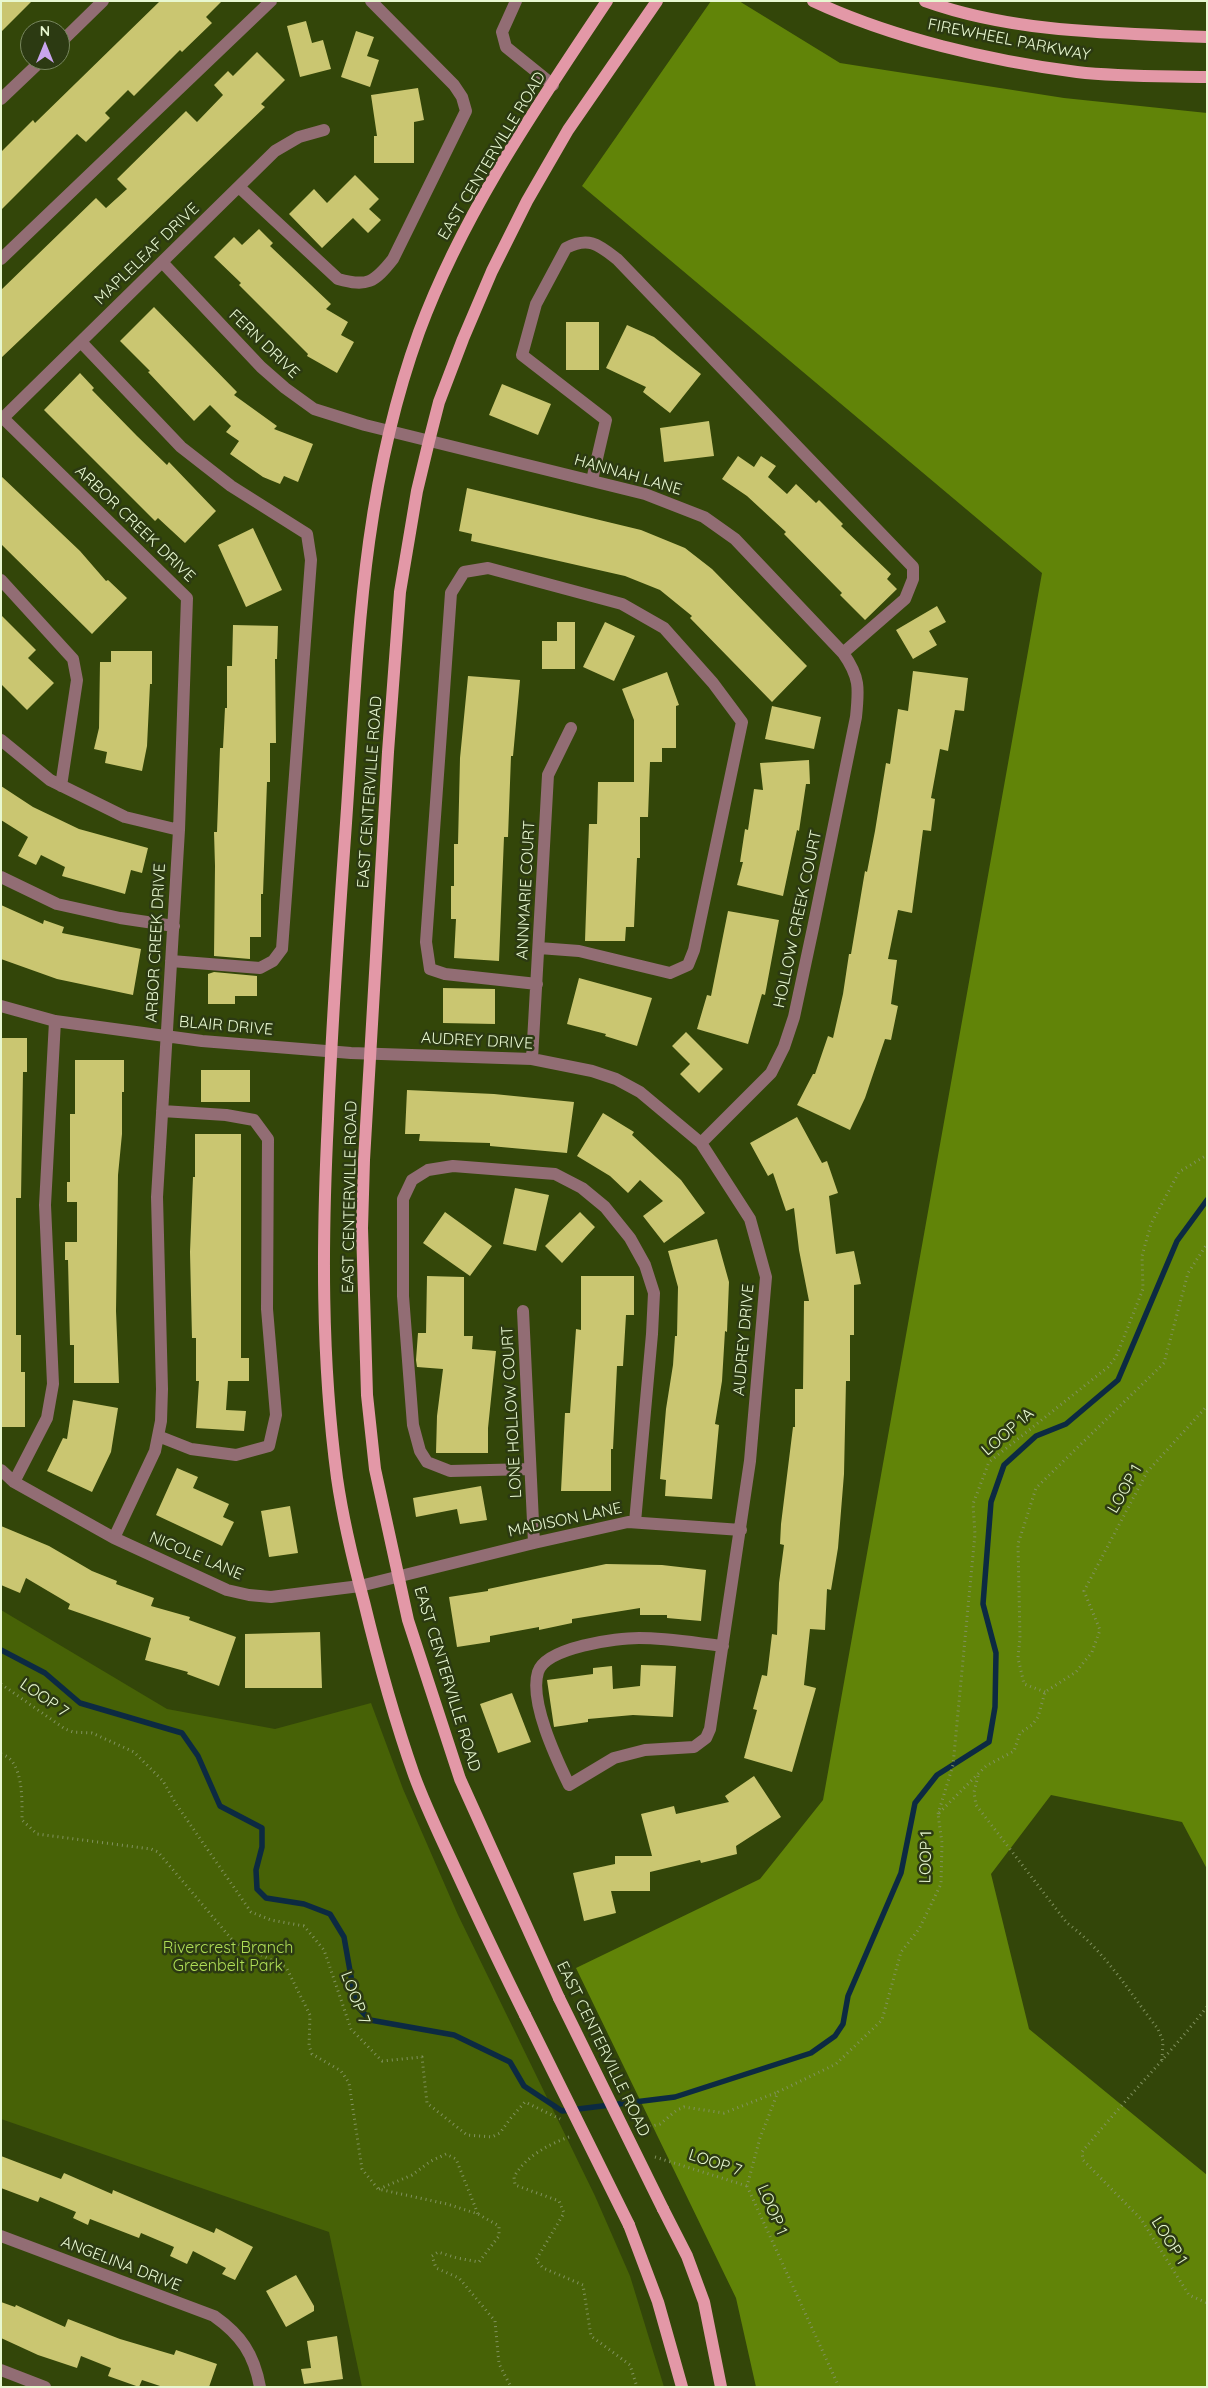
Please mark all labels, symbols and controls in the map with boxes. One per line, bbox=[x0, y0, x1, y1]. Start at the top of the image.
street label: FIREWHEEL PARKWAY bbox=[926, 15, 1092, 65]
north arrow bbox=[20, 20, 70, 70]
text: N bbox=[40, 22, 50, 40]
street label: EAST CENTERVILLE ROAD bbox=[434, 69, 550, 243]
street label: MAPLELEAF DRIVE bbox=[91, 199, 203, 309]
street label: FERN DRIVE bbox=[225, 306, 303, 382]
street label: HANNAH LANE bbox=[572, 450, 684, 500]
street label: ARBOR CREEK DRIVE bbox=[71, 462, 199, 586]
street label: EAST CENTERVILLE ROAD bbox=[354, 695, 386, 889]
street label: ANNMARIE COURT bbox=[513, 820, 539, 960]
street label: HOLLOW CREEK COURT bbox=[770, 828, 826, 1010]
street label: ARBOR CREEK DRIVE bbox=[142, 863, 170, 1023]
street label: BLAIR DRIVE bbox=[178, 1012, 274, 1040]
street label: AUDREY DRIVE bbox=[420, 1028, 534, 1054]
street label: EAST CENTERVILLE ROAD bbox=[339, 1101, 361, 1293]
street label: AUDREY DRIVE bbox=[730, 1283, 758, 1397]
street label: LONE HOLLOW COURT bbox=[498, 1325, 526, 1499]
street label: LOOP 1A bbox=[978, 1404, 1038, 1460]
street label: LOOP 1 bbox=[1104, 1461, 1146, 1517]
street label: MADISON LANE bbox=[506, 1499, 624, 1541]
street label: NICOLE LANE bbox=[146, 1528, 246, 1584]
street label: EAST CENTERVILLE ROAD bbox=[410, 1584, 484, 1774]
street label: LOOP 7 bbox=[16, 1674, 72, 1722]
street label: LOOP 1 bbox=[916, 1830, 936, 1884]
park label: Rivercrest Branch Greenbelt Park bbox=[163, 1938, 293, 1976]
street label: EAST CENTERVILLE ROAD bbox=[552, 1958, 654, 2140]
street label: LOOP 7 bbox=[336, 1969, 374, 2027]
street label: LOOP 7 bbox=[686, 2145, 744, 2181]
street label: LOOP 1 bbox=[753, 2182, 791, 2238]
street label: LOOP 1 bbox=[1147, 2214, 1191, 2268]
street label: ANGELINA DRIVE bbox=[58, 2232, 184, 2296]

